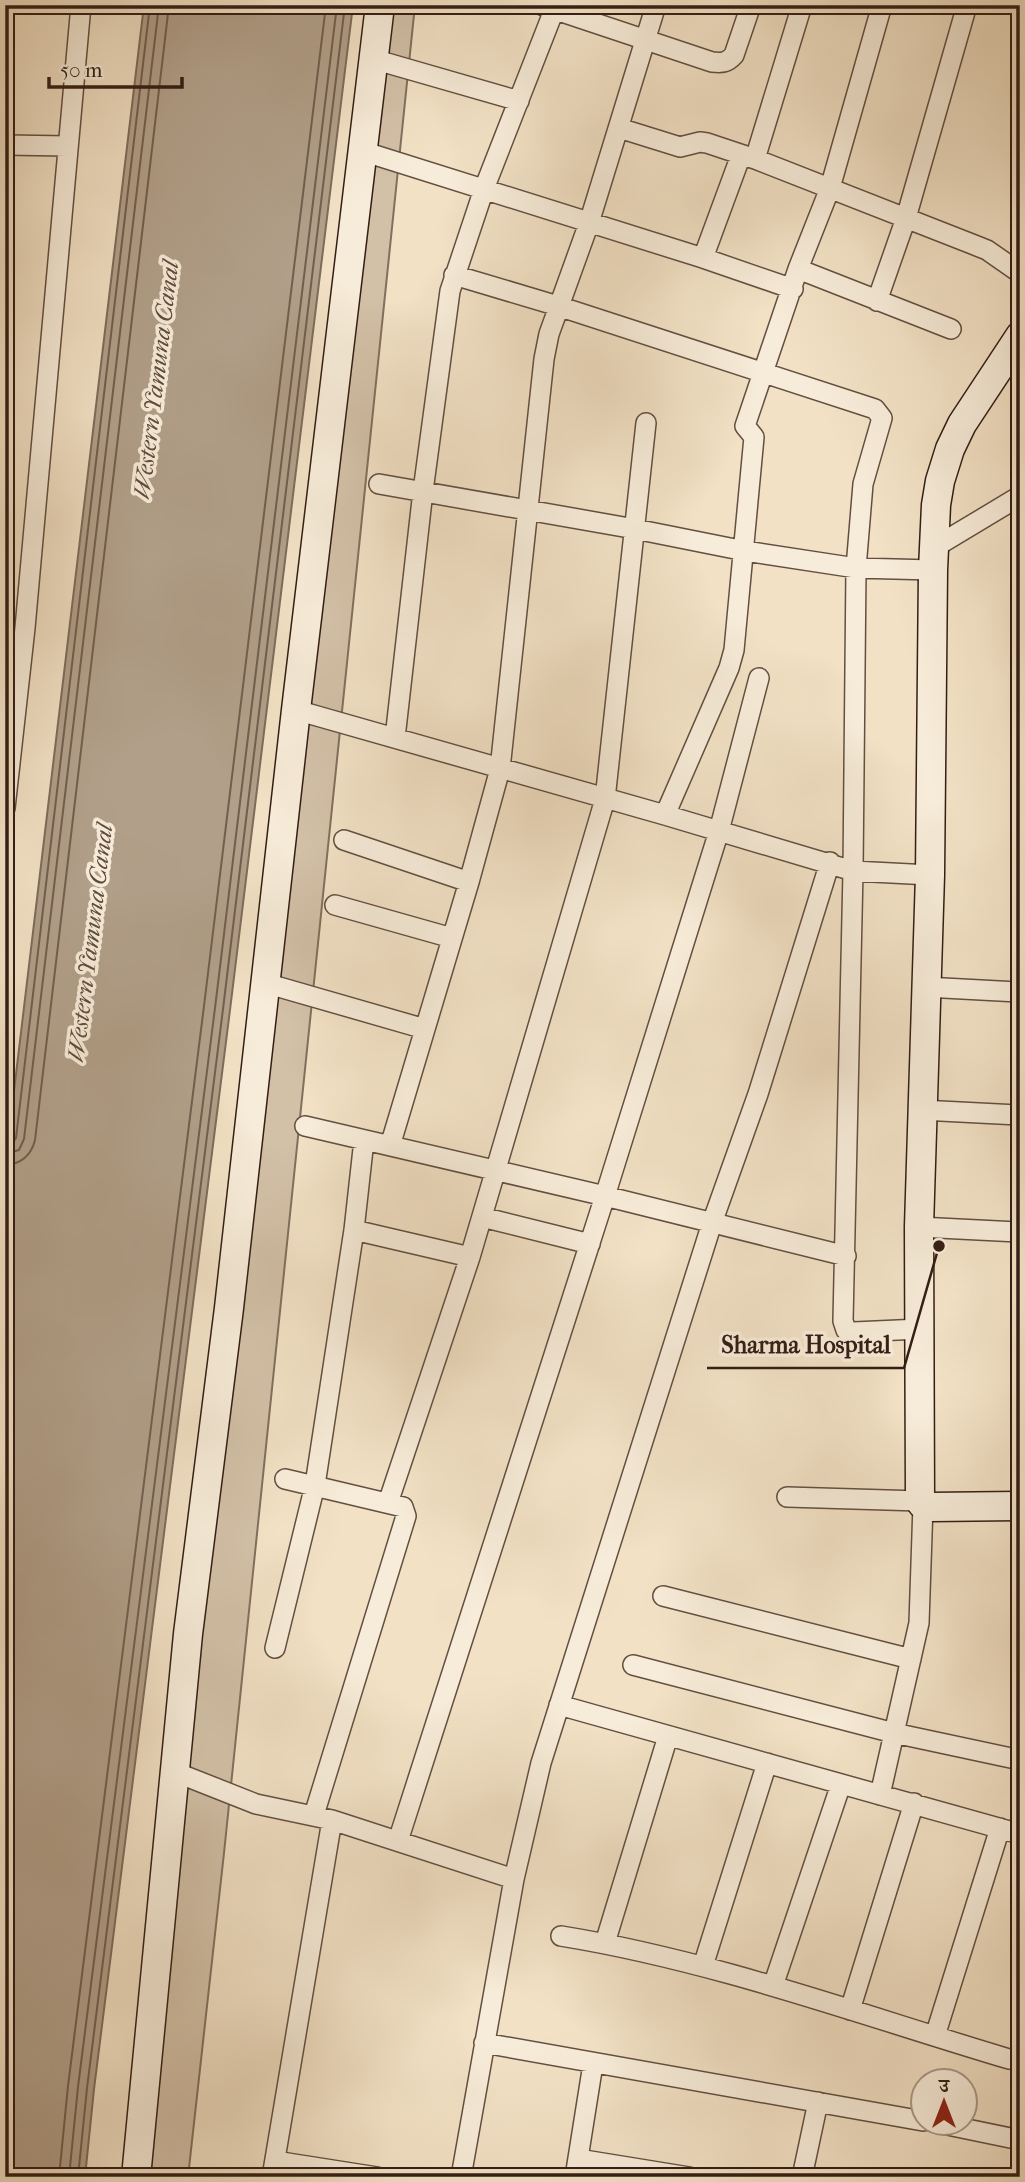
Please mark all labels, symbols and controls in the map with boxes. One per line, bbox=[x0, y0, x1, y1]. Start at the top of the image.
scale bar bbox=[49, 46, 182, 90]
text: 50 m bbox=[60, 58, 103, 82]
water label: Western Yamuna Canal bbox=[128, 256, 185, 500]
water label: Western Yamuna Canal bbox=[62, 819, 119, 1063]
callout: Sharma Hospital bbox=[707, 1323, 904, 1368]
text: Sharma Hospital bbox=[721, 1331, 891, 1359]
north arrow bbox=[909, 2066, 979, 2136]
text: उ bbox=[937, 2075, 950, 2097]

